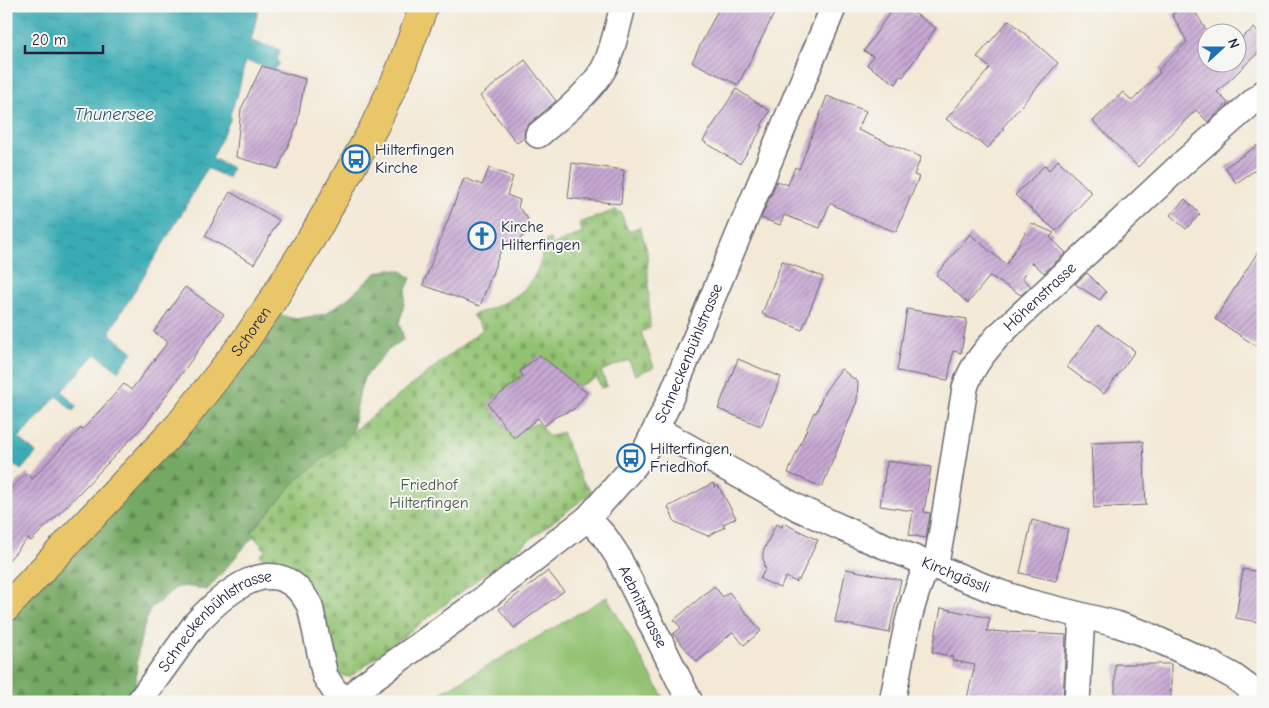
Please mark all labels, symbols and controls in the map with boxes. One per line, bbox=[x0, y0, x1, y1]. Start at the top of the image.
scale bar bbox=[25, 22, 102, 54]
north arrow bbox=[1196, 22, 1246, 72]
text: 20 m bbox=[32, 31, 66, 49]
text: N bbox=[1224, 36, 1243, 51]
water label: Thunersee bbox=[74, 104, 154, 125]
place label: Hilterfingen Kirche bbox=[375, 141, 454, 177]
bus stop icon: Hilterfingen Kirche bbox=[341, 144, 371, 174]
place label: Kirche Hilterfingen bbox=[501, 218, 580, 254]
church icon: Kirche Hilterfingen bbox=[467, 221, 497, 251]
street label: Höhenstrasse bbox=[1000, 259, 1080, 335]
street label: Schneckenbühlstrasse bbox=[651, 281, 726, 426]
street label: Schoren bbox=[228, 303, 275, 360]
place label: Hilterfingen, Friedhof bbox=[650, 440, 732, 476]
bus stop icon: Hilterfingen, Friedhof bbox=[616, 443, 646, 473]
park label: Friedhof Hilterfingen bbox=[389, 476, 469, 512]
street label: Kirchgässli bbox=[919, 553, 993, 597]
street label: Aebnitstrasse bbox=[615, 563, 671, 651]
street label: Schneckenbühlstrasse bbox=[155, 567, 272, 676]

